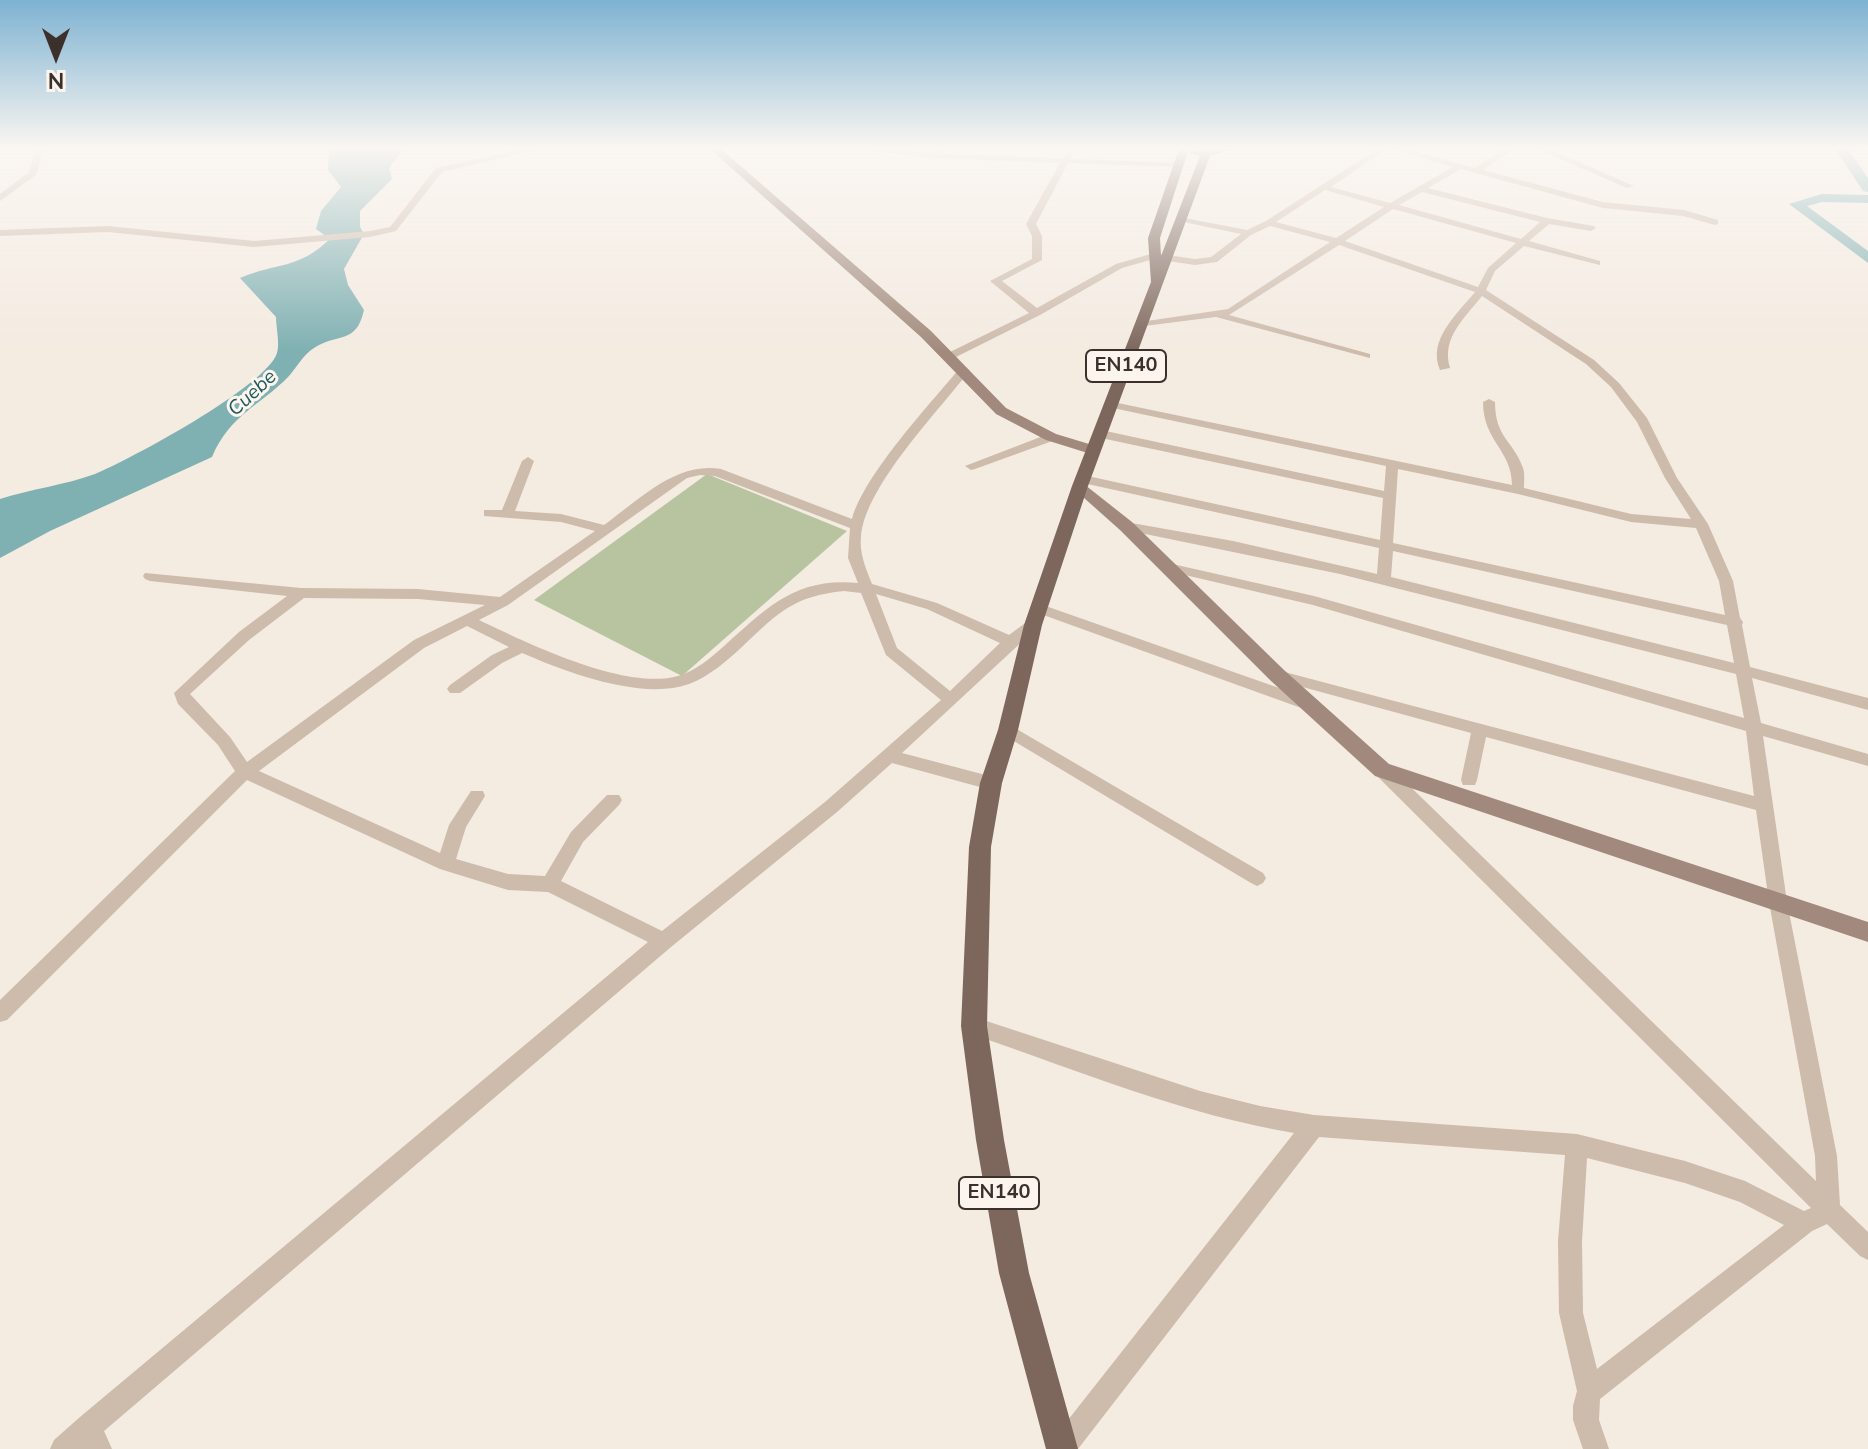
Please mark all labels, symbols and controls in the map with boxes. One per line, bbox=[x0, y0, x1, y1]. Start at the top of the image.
north arrow bbox=[16, 16, 96, 96]
text: N bbox=[48, 65, 64, 95]
road number: EN140 bbox=[1086, 350, 1166, 382]
water label: Cuebe bbox=[224, 366, 282, 422]
road number: EN140 bbox=[959, 1177, 1039, 1209]

